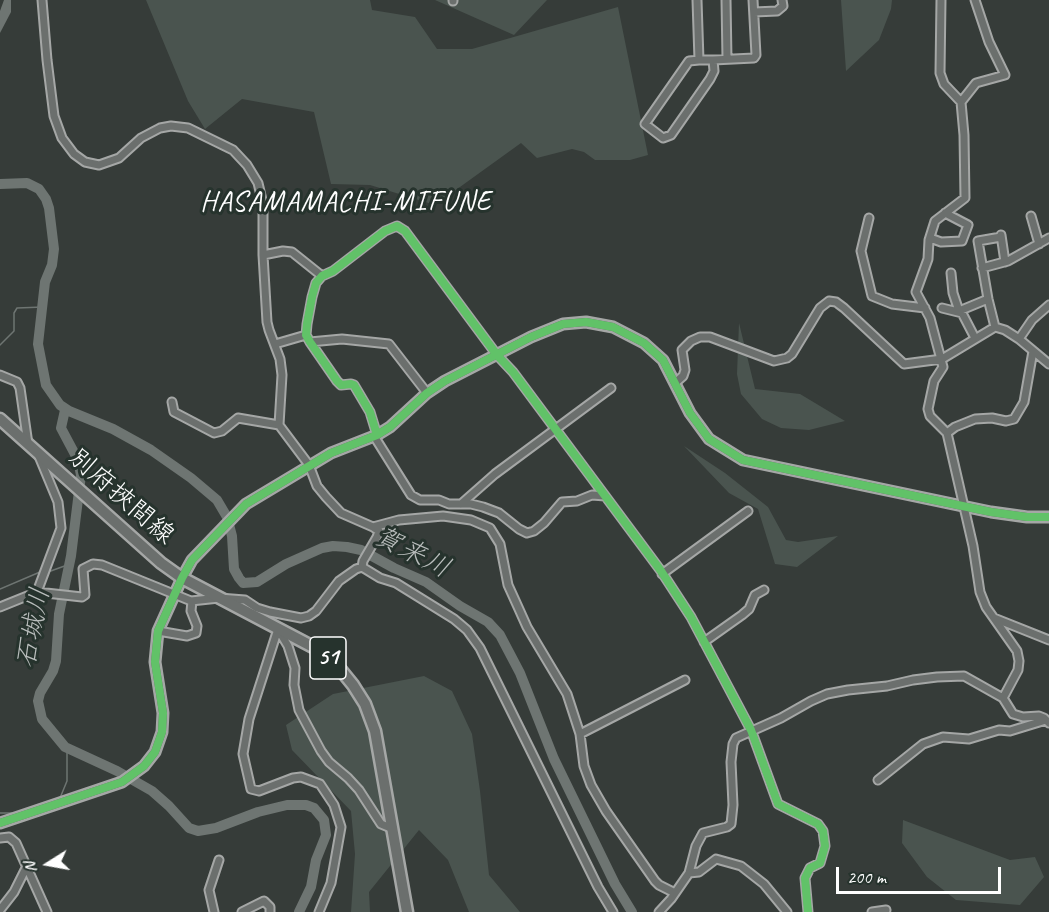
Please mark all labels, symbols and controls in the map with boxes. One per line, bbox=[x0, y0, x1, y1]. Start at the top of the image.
district label: HASAMAMACHI-MIFUNE bbox=[202, 186, 490, 220]
street label: 別府挾間線 bbox=[62, 443, 180, 551]
water label: 賀来川 bbox=[369, 520, 455, 586]
water label: 石城川 bbox=[10, 585, 58, 671]
road number: 51 bbox=[310, 637, 346, 679]
north arrow bbox=[18, 834, 78, 894]
scale bar bbox=[839, 855, 1004, 893]
text: N bbox=[20, 861, 41, 874]
text: 200 m bbox=[847, 866, 886, 888]

